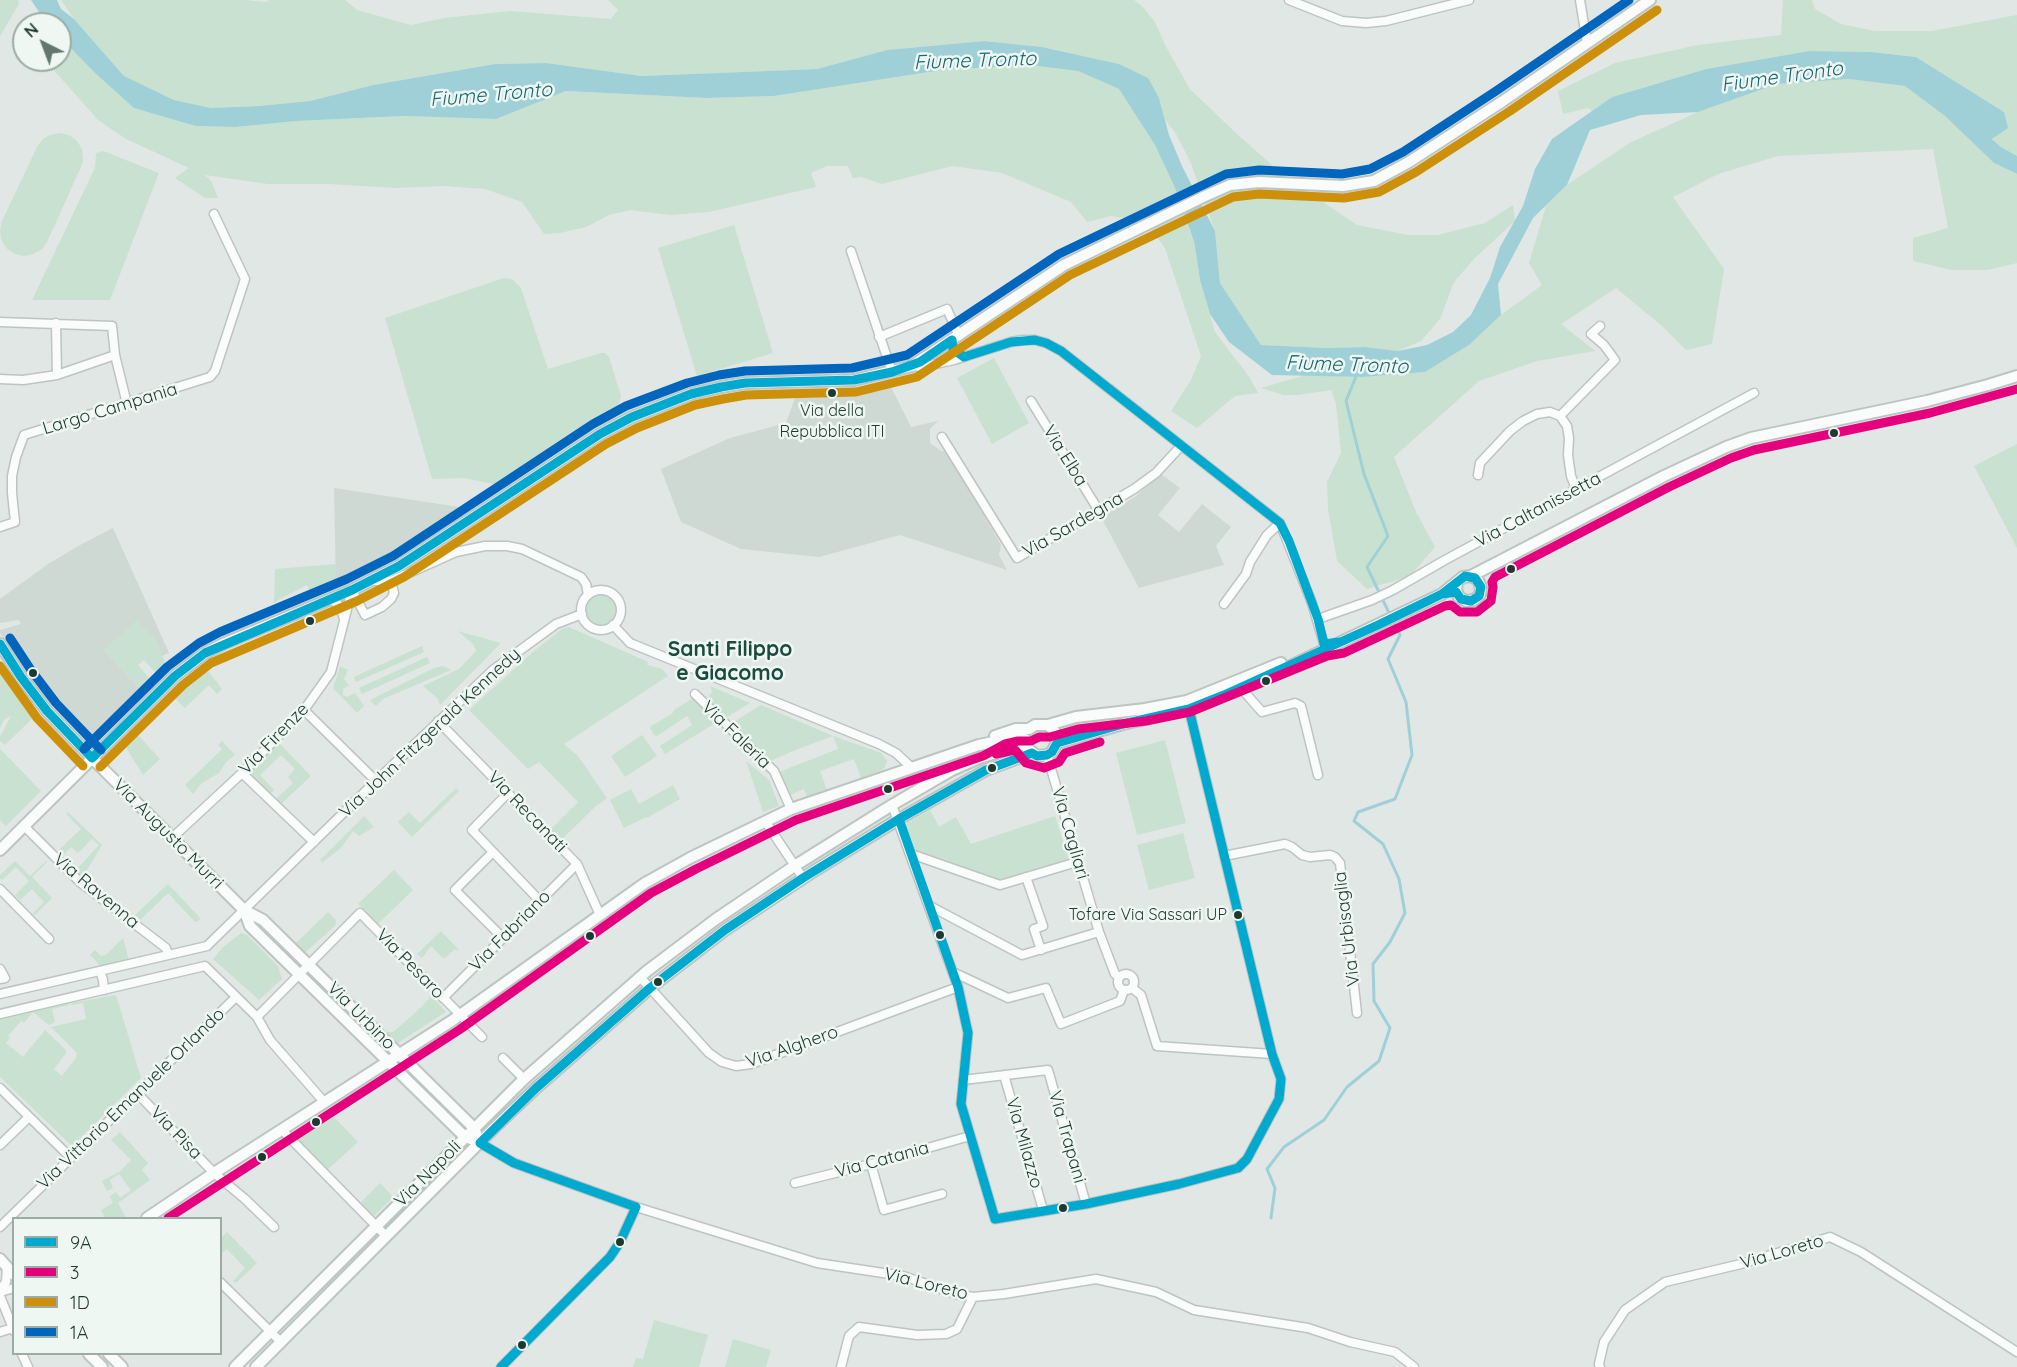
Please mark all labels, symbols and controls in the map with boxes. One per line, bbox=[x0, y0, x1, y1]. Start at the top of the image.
north arrow bbox=[12, 12, 72, 72]
text: N bbox=[20, 19, 42, 41]
water label: Fiume Tronto bbox=[913, 47, 1037, 75]
water label: Fiume Tronto bbox=[1720, 57, 1844, 97]
water label: Fiume Tronto bbox=[429, 78, 553, 112]
water label: Fiume Tronto bbox=[1285, 351, 1409, 379]
street label: Largo Campania bbox=[40, 378, 180, 440]
marker: Via della Repubblica ITI bbox=[826, 387, 838, 399]
place label: Via della Repubblica ITI bbox=[780, 401, 884, 439]
street label: Via Elba bbox=[1038, 422, 1092, 490]
unlabelled marker bbox=[1828, 427, 1840, 439]
street label: Via Caltanissetta bbox=[1471, 468, 1605, 552]
street label: Via Sardegna bbox=[1019, 487, 1127, 563]
unlabelled marker bbox=[1505, 563, 1517, 575]
unlabelled marker bbox=[304, 615, 316, 627]
district label: Santi Filippo e Giacomo bbox=[668, 637, 792, 687]
street label: Via John Fitzgerald Kennedy bbox=[335, 643, 525, 823]
unlabelled marker bbox=[27, 667, 39, 679]
unlabelled marker bbox=[1260, 675, 1272, 687]
street label: Via Faleria bbox=[697, 697, 775, 773]
street label: Via Firenze bbox=[234, 699, 314, 779]
unlabelled marker bbox=[986, 762, 998, 774]
street label: Via Recanati bbox=[483, 767, 571, 857]
street label: Via Augusto Murri bbox=[108, 774, 228, 894]
unlabelled marker bbox=[882, 783, 894, 795]
street label: Via Cagliari bbox=[1046, 784, 1094, 882]
street label: Via Ravenna bbox=[49, 849, 143, 933]
street label: Via Urbisaglia bbox=[1329, 870, 1365, 988]
street label: Via Fabriano bbox=[465, 886, 555, 976]
place label: Tofare Via Sassari UP bbox=[1068, 905, 1227, 925]
marker: Tofare Via Sassari UP bbox=[1232, 909, 1244, 921]
street label: Via Pesaro bbox=[371, 924, 449, 1004]
unlabelled marker bbox=[934, 929, 946, 941]
unlabelled marker bbox=[584, 930, 596, 942]
unlabelled marker bbox=[652, 976, 664, 988]
street label: Via Urbino bbox=[322, 977, 400, 1055]
street label: Via Vittorio Emanuele Orlando bbox=[33, 1004, 229, 1194]
street label: Via Alghero bbox=[743, 1021, 841, 1073]
street label: Via Trapani bbox=[1044, 1088, 1090, 1186]
street label: Via Milazzo bbox=[1001, 1095, 1047, 1191]
street label: Via Pisa bbox=[145, 1102, 207, 1164]
unlabelled marker bbox=[310, 1116, 322, 1128]
street label: Via Napoli bbox=[390, 1136, 466, 1212]
street label: Via Catania bbox=[833, 1137, 931, 1183]
unlabelled marker bbox=[256, 1151, 268, 1163]
unlabelled marker bbox=[1057, 1202, 1069, 1214]
legend bbox=[12, 1217, 222, 1355]
street label: Via Loreto bbox=[1738, 1230, 1826, 1274]
text: 9A bbox=[70, 1231, 92, 1254]
unlabelled marker bbox=[614, 1236, 626, 1248]
text: 3 bbox=[70, 1261, 79, 1284]
street label: Via Loreto bbox=[882, 1263, 970, 1305]
text: 1D bbox=[70, 1291, 90, 1314]
text: 1A bbox=[70, 1321, 88, 1344]
unlabelled marker bbox=[516, 1339, 528, 1351]

